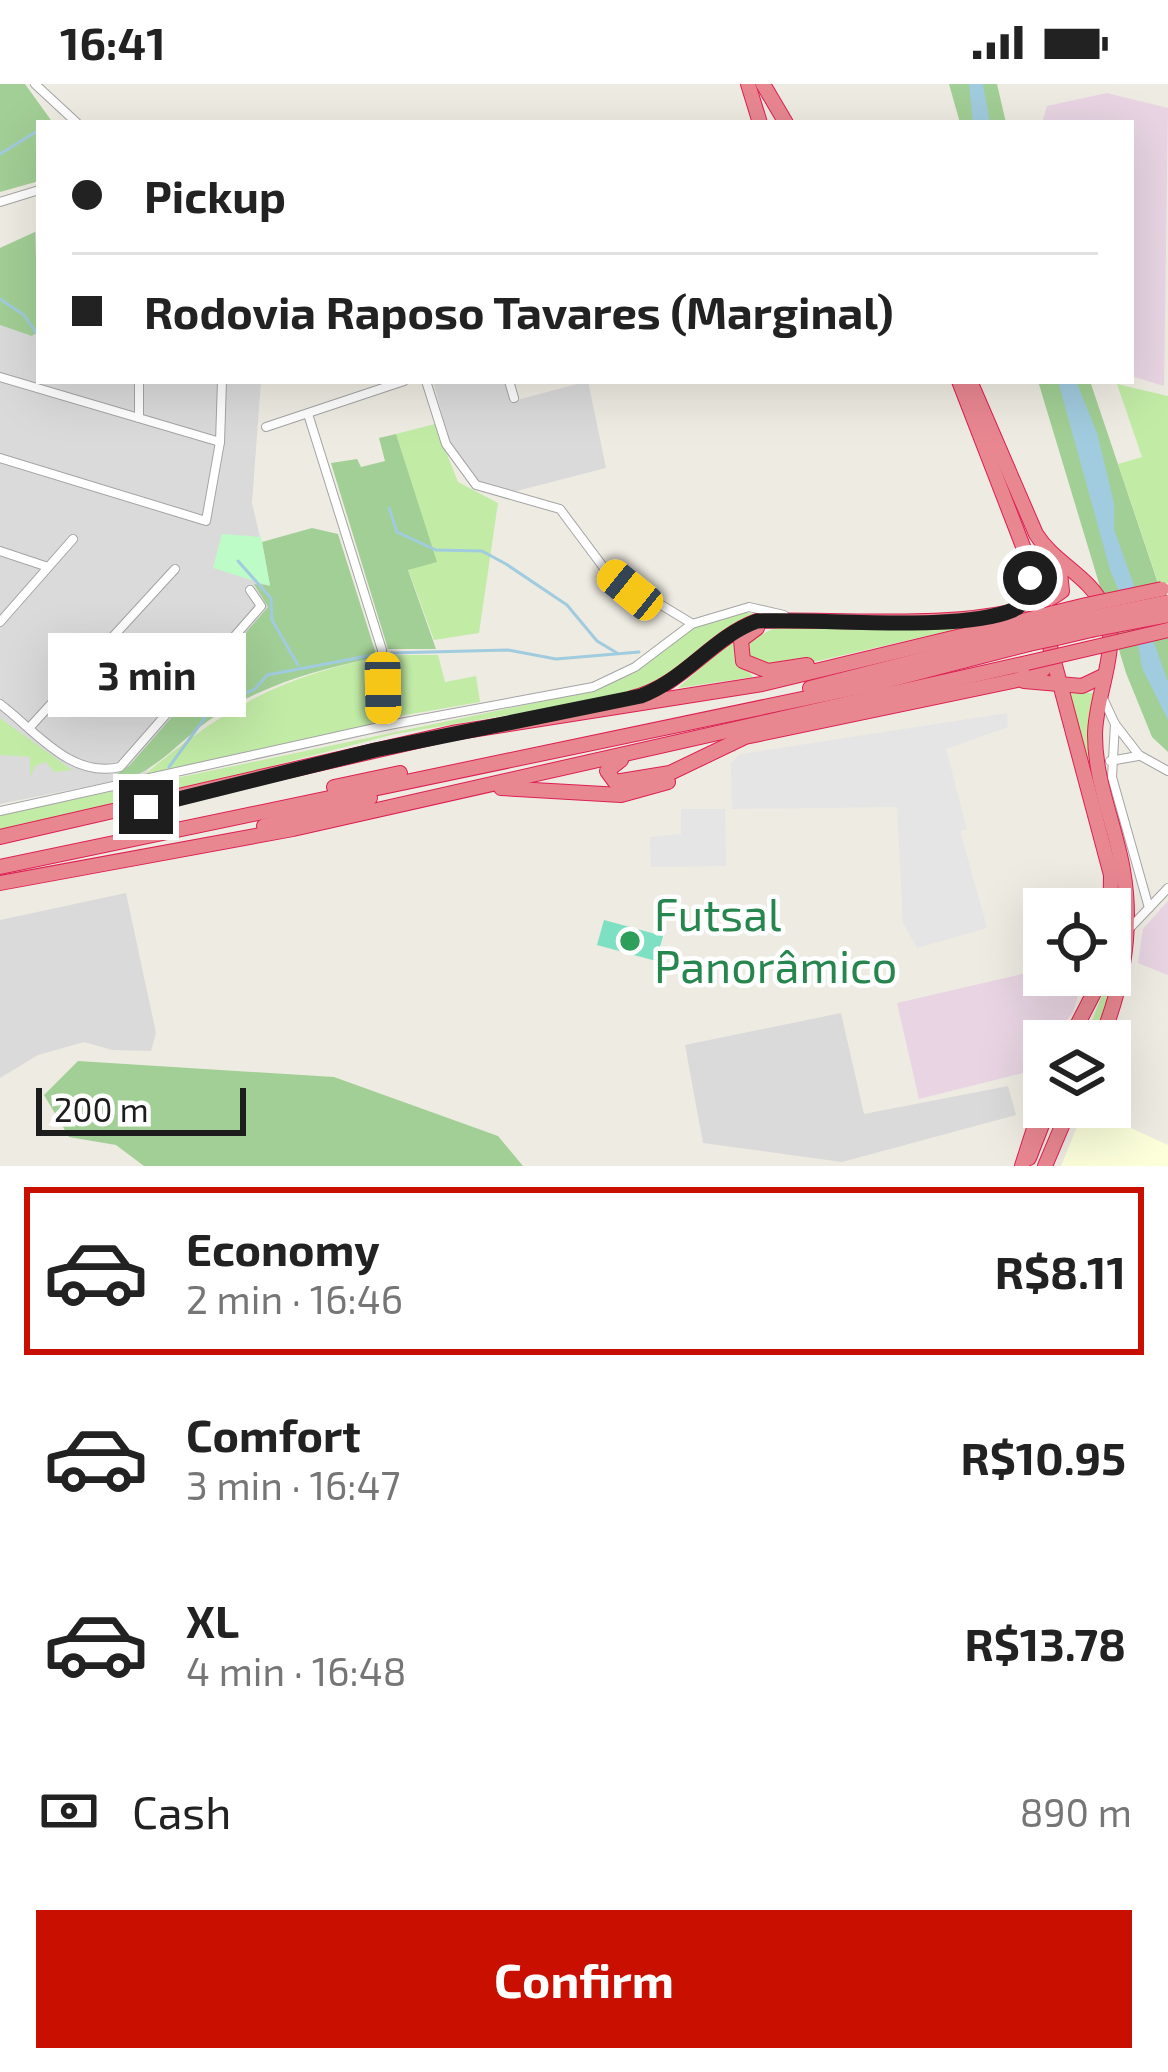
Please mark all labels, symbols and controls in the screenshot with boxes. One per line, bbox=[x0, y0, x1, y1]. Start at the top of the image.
text: 16:41 bbox=[60, 15, 166, 69]
text: Pickup bbox=[144, 168, 286, 222]
text: Rodovia Raposo Tavares (Marginal) bbox=[144, 284, 894, 338]
route start bbox=[1003, 551, 1057, 605]
car bbox=[591, 553, 669, 627]
callout: 3 min bbox=[47, 633, 245, 717]
text: 3 min bbox=[97, 651, 197, 698]
car bbox=[364, 652, 402, 724]
route end bbox=[119, 780, 173, 834]
place label: Futsal Panorâmico bbox=[654, 886, 897, 992]
map controls bbox=[1023, 888, 1131, 1128]
button: locate bbox=[1023, 888, 1131, 996]
marker: Futsal Panorâmico bbox=[617, 928, 643, 954]
button: layers bbox=[1023, 1020, 1131, 1128]
scale bar bbox=[36, 1082, 246, 1135]
text: 200 m bbox=[54, 1089, 149, 1129]
icon: car bbox=[42, 1217, 150, 1325]
text: Economy bbox=[186, 1221, 380, 1275]
text: R$8.11 bbox=[995, 1244, 1126, 1298]
text: 2 min · 16:46 bbox=[186, 1275, 403, 1322]
icon: car bbox=[42, 1403, 150, 1511]
text: Comfort bbox=[186, 1407, 361, 1461]
text: R$10.95 bbox=[961, 1430, 1126, 1484]
text: 3 min · 16:47 bbox=[186, 1461, 400, 1508]
icon: car bbox=[42, 1589, 150, 1697]
text: XL bbox=[186, 1593, 239, 1647]
text: R$13.78 bbox=[965, 1616, 1126, 1670]
text: 4 min · 16:48 bbox=[186, 1647, 406, 1694]
icon: cash bbox=[36, 1778, 102, 1844]
text: Cash bbox=[132, 1784, 231, 1838]
text: 890 m bbox=[1020, 1788, 1132, 1835]
button: Confirm bbox=[36, 1910, 1132, 2048]

